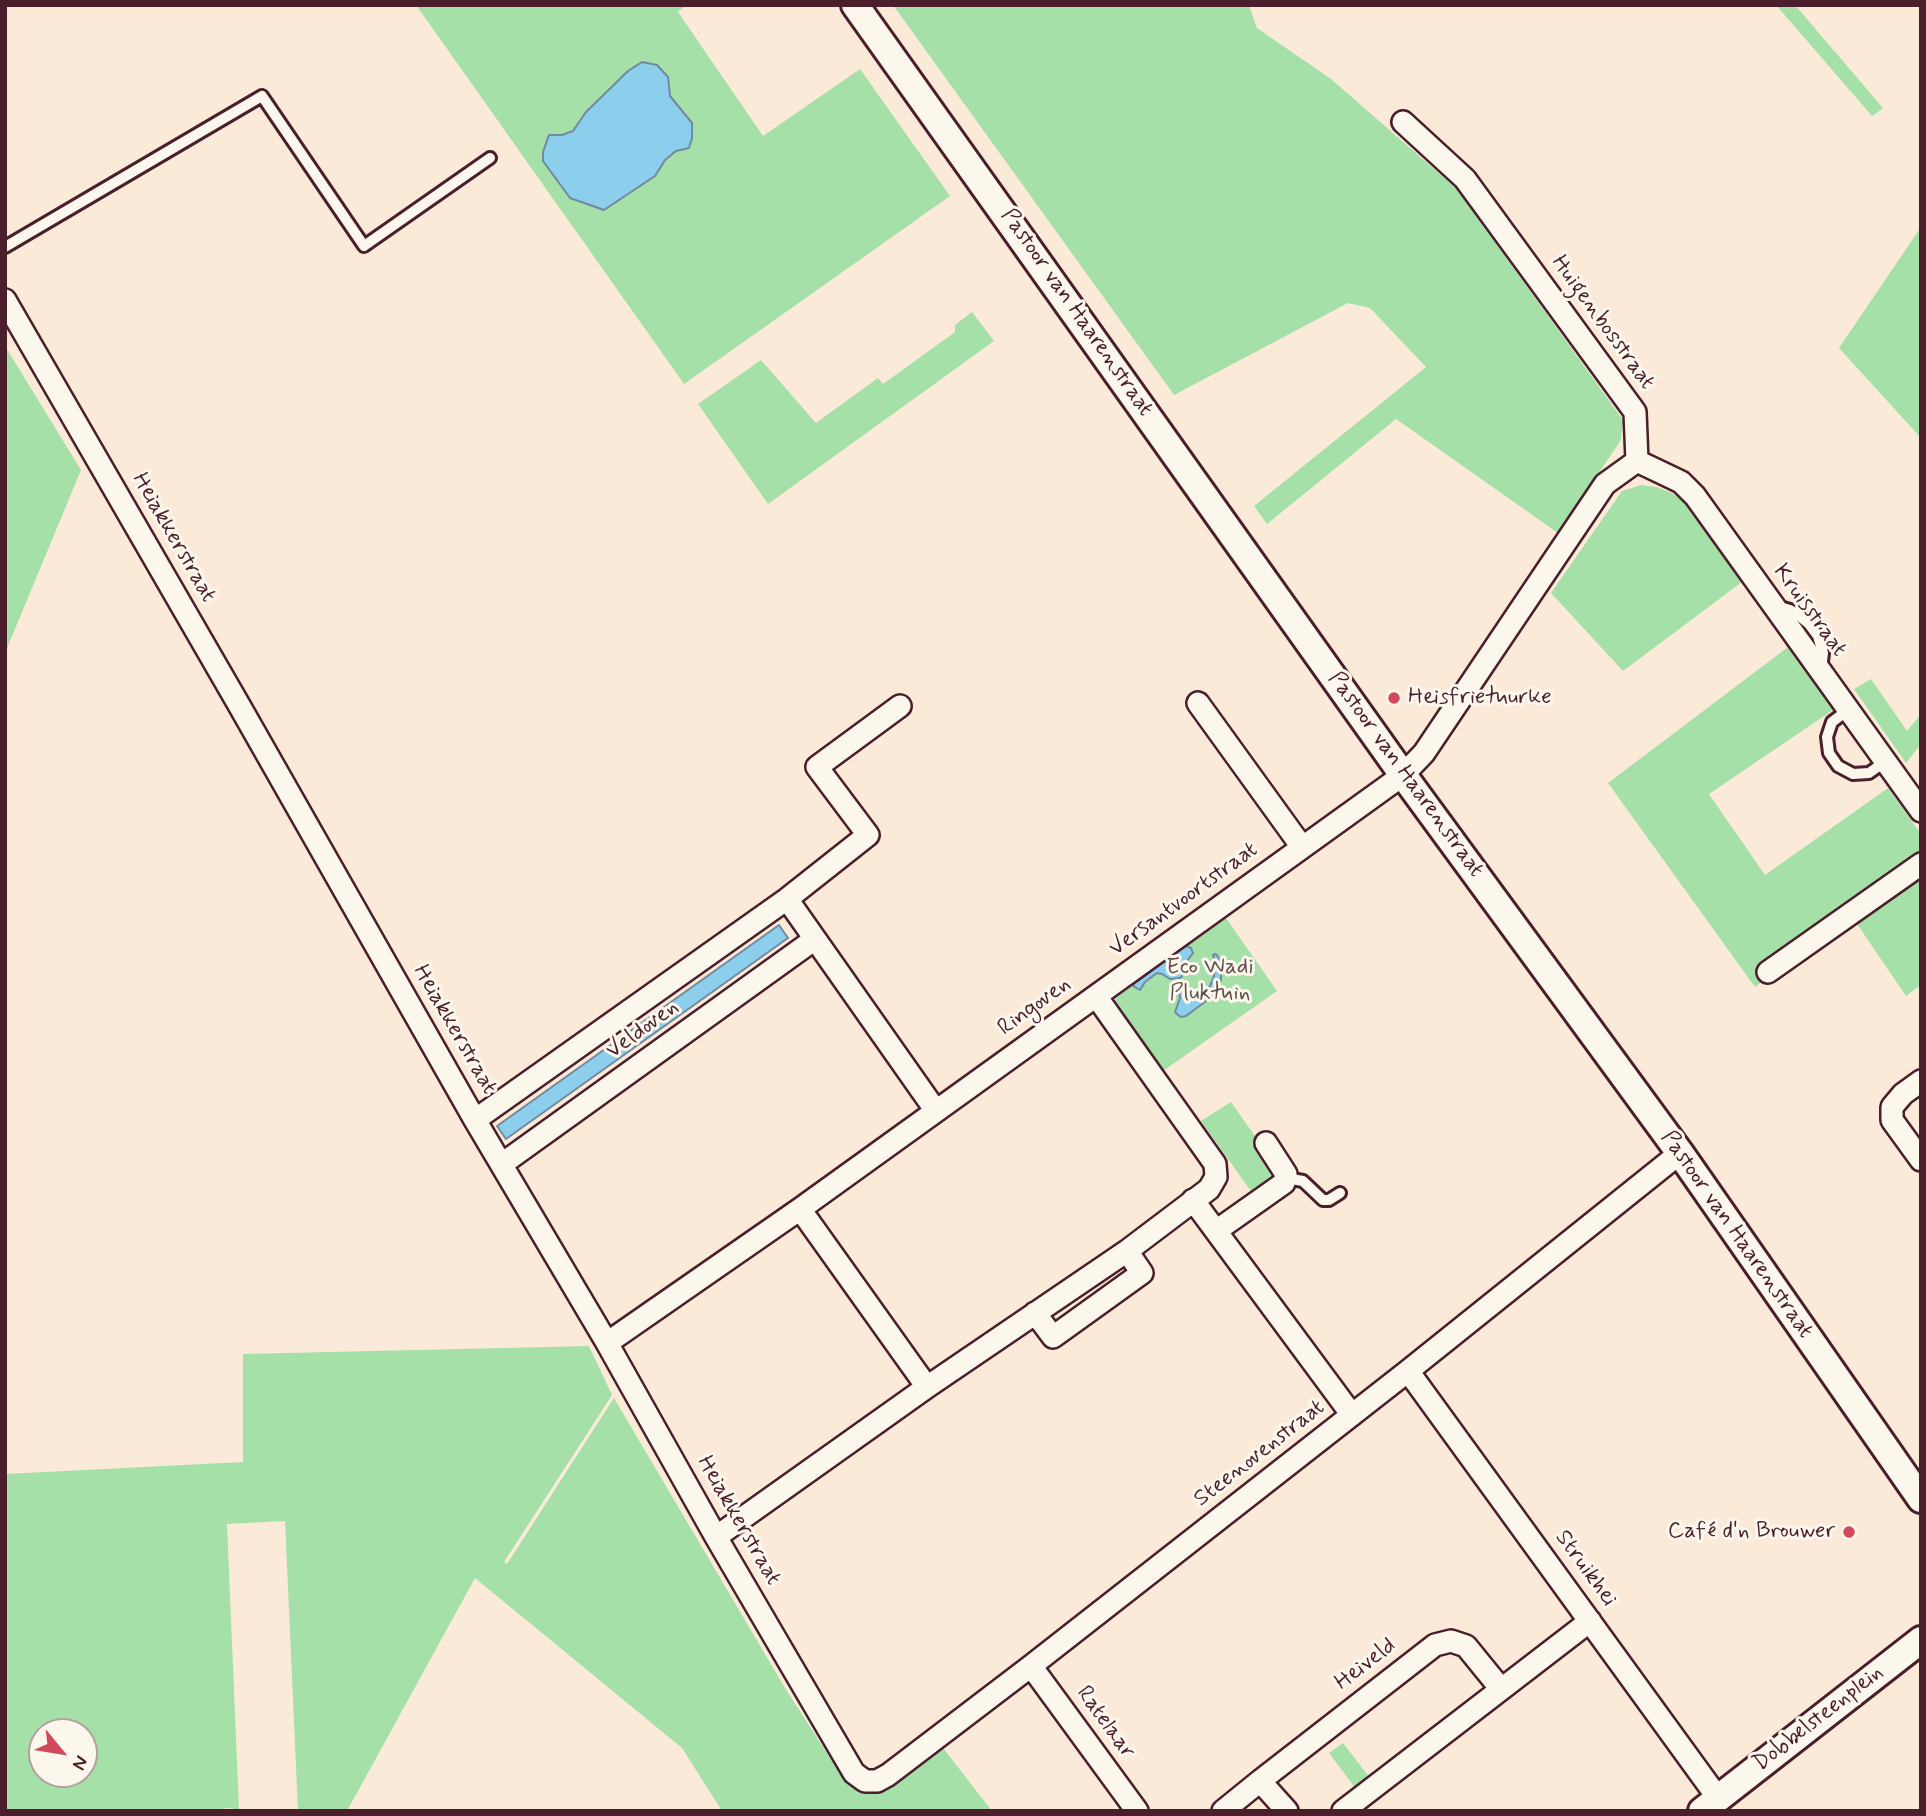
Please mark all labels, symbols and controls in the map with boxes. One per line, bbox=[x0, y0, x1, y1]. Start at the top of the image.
street label: Pastoor van Haarenstraat bbox=[994, 204, 1158, 422]
street label: Huigenbosstraat bbox=[1544, 251, 1660, 395]
street label: Heiakkerstraat bbox=[125, 468, 221, 608]
street label: Kruisstraat bbox=[1766, 559, 1852, 663]
street label: Pastoor van Haarenstraat bbox=[1321, 667, 1489, 883]
place label: Heisfrietuurke bbox=[1408, 684, 1552, 712]
marker: Heisfrietuurke bbox=[1386, 690, 1402, 706]
street label: Versantvoortstraat bbox=[1104, 837, 1264, 963]
park label: Eco Wadi Pluktuin bbox=[1166, 954, 1254, 1008]
street label: Heiakkerstraat bbox=[406, 960, 502, 1100]
street label: Ringoven bbox=[993, 971, 1077, 1043]
street label: Veldoven bbox=[601, 994, 685, 1066]
street label: Pastoor van Haarenstraat bbox=[1654, 1126, 1818, 1344]
street label: Steenovenstraat bbox=[1189, 1394, 1331, 1514]
street label: Heiakkerstraat bbox=[690, 1451, 786, 1591]
place label: Café d'n Brouwer bbox=[1668, 1518, 1835, 1546]
marker: Café d'n Brouwer bbox=[1841, 1524, 1857, 1540]
street label: Struikhei bbox=[1548, 1525, 1622, 1613]
street label: Heiveld bbox=[1330, 1633, 1402, 1697]
street label: Dobbelsteenplein bbox=[1748, 1660, 1890, 1778]
street label: Ratelaar bbox=[1069, 1681, 1141, 1765]
north arrow bbox=[28, 1718, 98, 1788]
text: N bbox=[66, 1751, 94, 1774]

